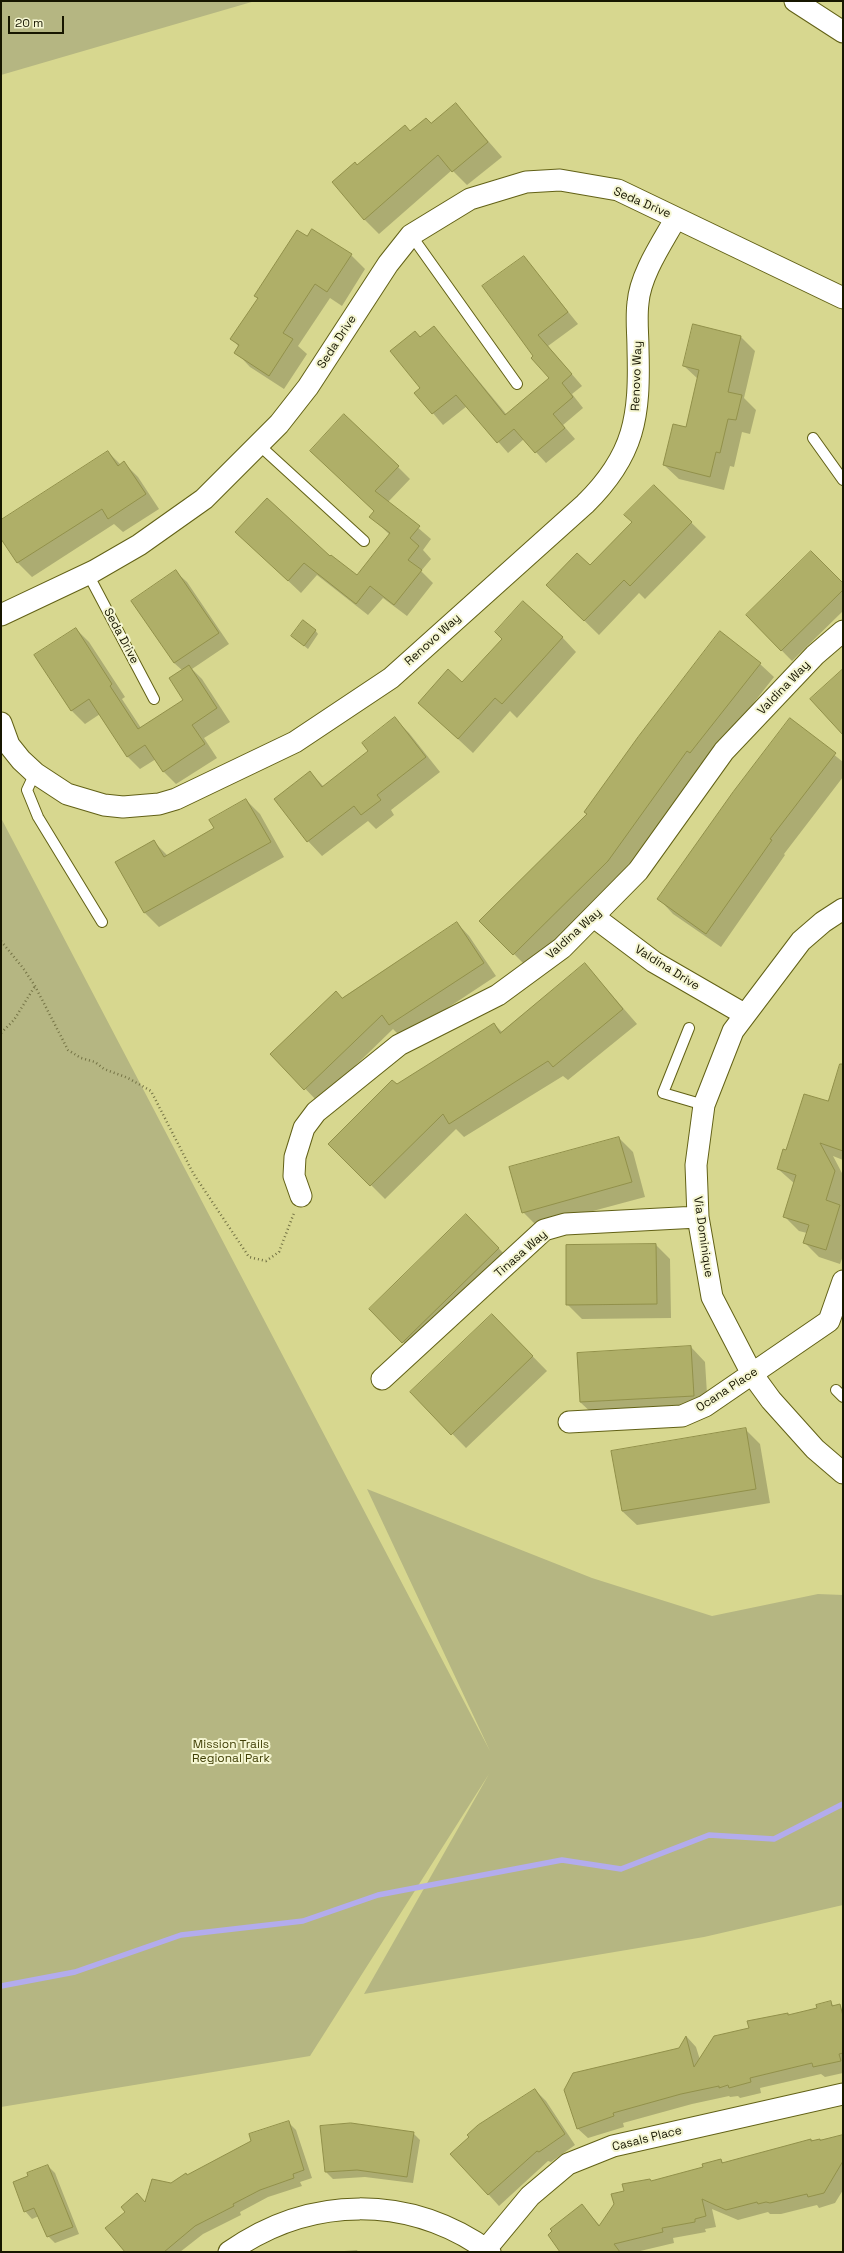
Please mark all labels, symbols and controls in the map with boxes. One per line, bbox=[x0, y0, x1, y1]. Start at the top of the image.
scale bar bbox=[10, 8, 66, 34]
text: 20 m bbox=[15, 15, 43, 31]
street label: Seda Drive bbox=[611, 184, 673, 222]
street label: Seda Drive bbox=[314, 313, 360, 371]
street label: Renovo Way bbox=[629, 341, 645, 411]
street label: Seda Drive bbox=[100, 606, 142, 666]
street label: Renovo Way bbox=[402, 611, 464, 669]
street label: Valdina Way bbox=[755, 658, 813, 718]
street label: Valdina Way bbox=[543, 905, 605, 963]
street label: Valdina Drive bbox=[632, 942, 702, 994]
street label: Via Dominique bbox=[690, 1196, 716, 1278]
street label: Tinasa Way bbox=[492, 1227, 550, 1281]
street label: Ocana Place bbox=[693, 1365, 761, 1415]
park label: Mission Trails Regional Park bbox=[192, 1738, 270, 1766]
street label: Casals Place bbox=[611, 2123, 683, 2155]

